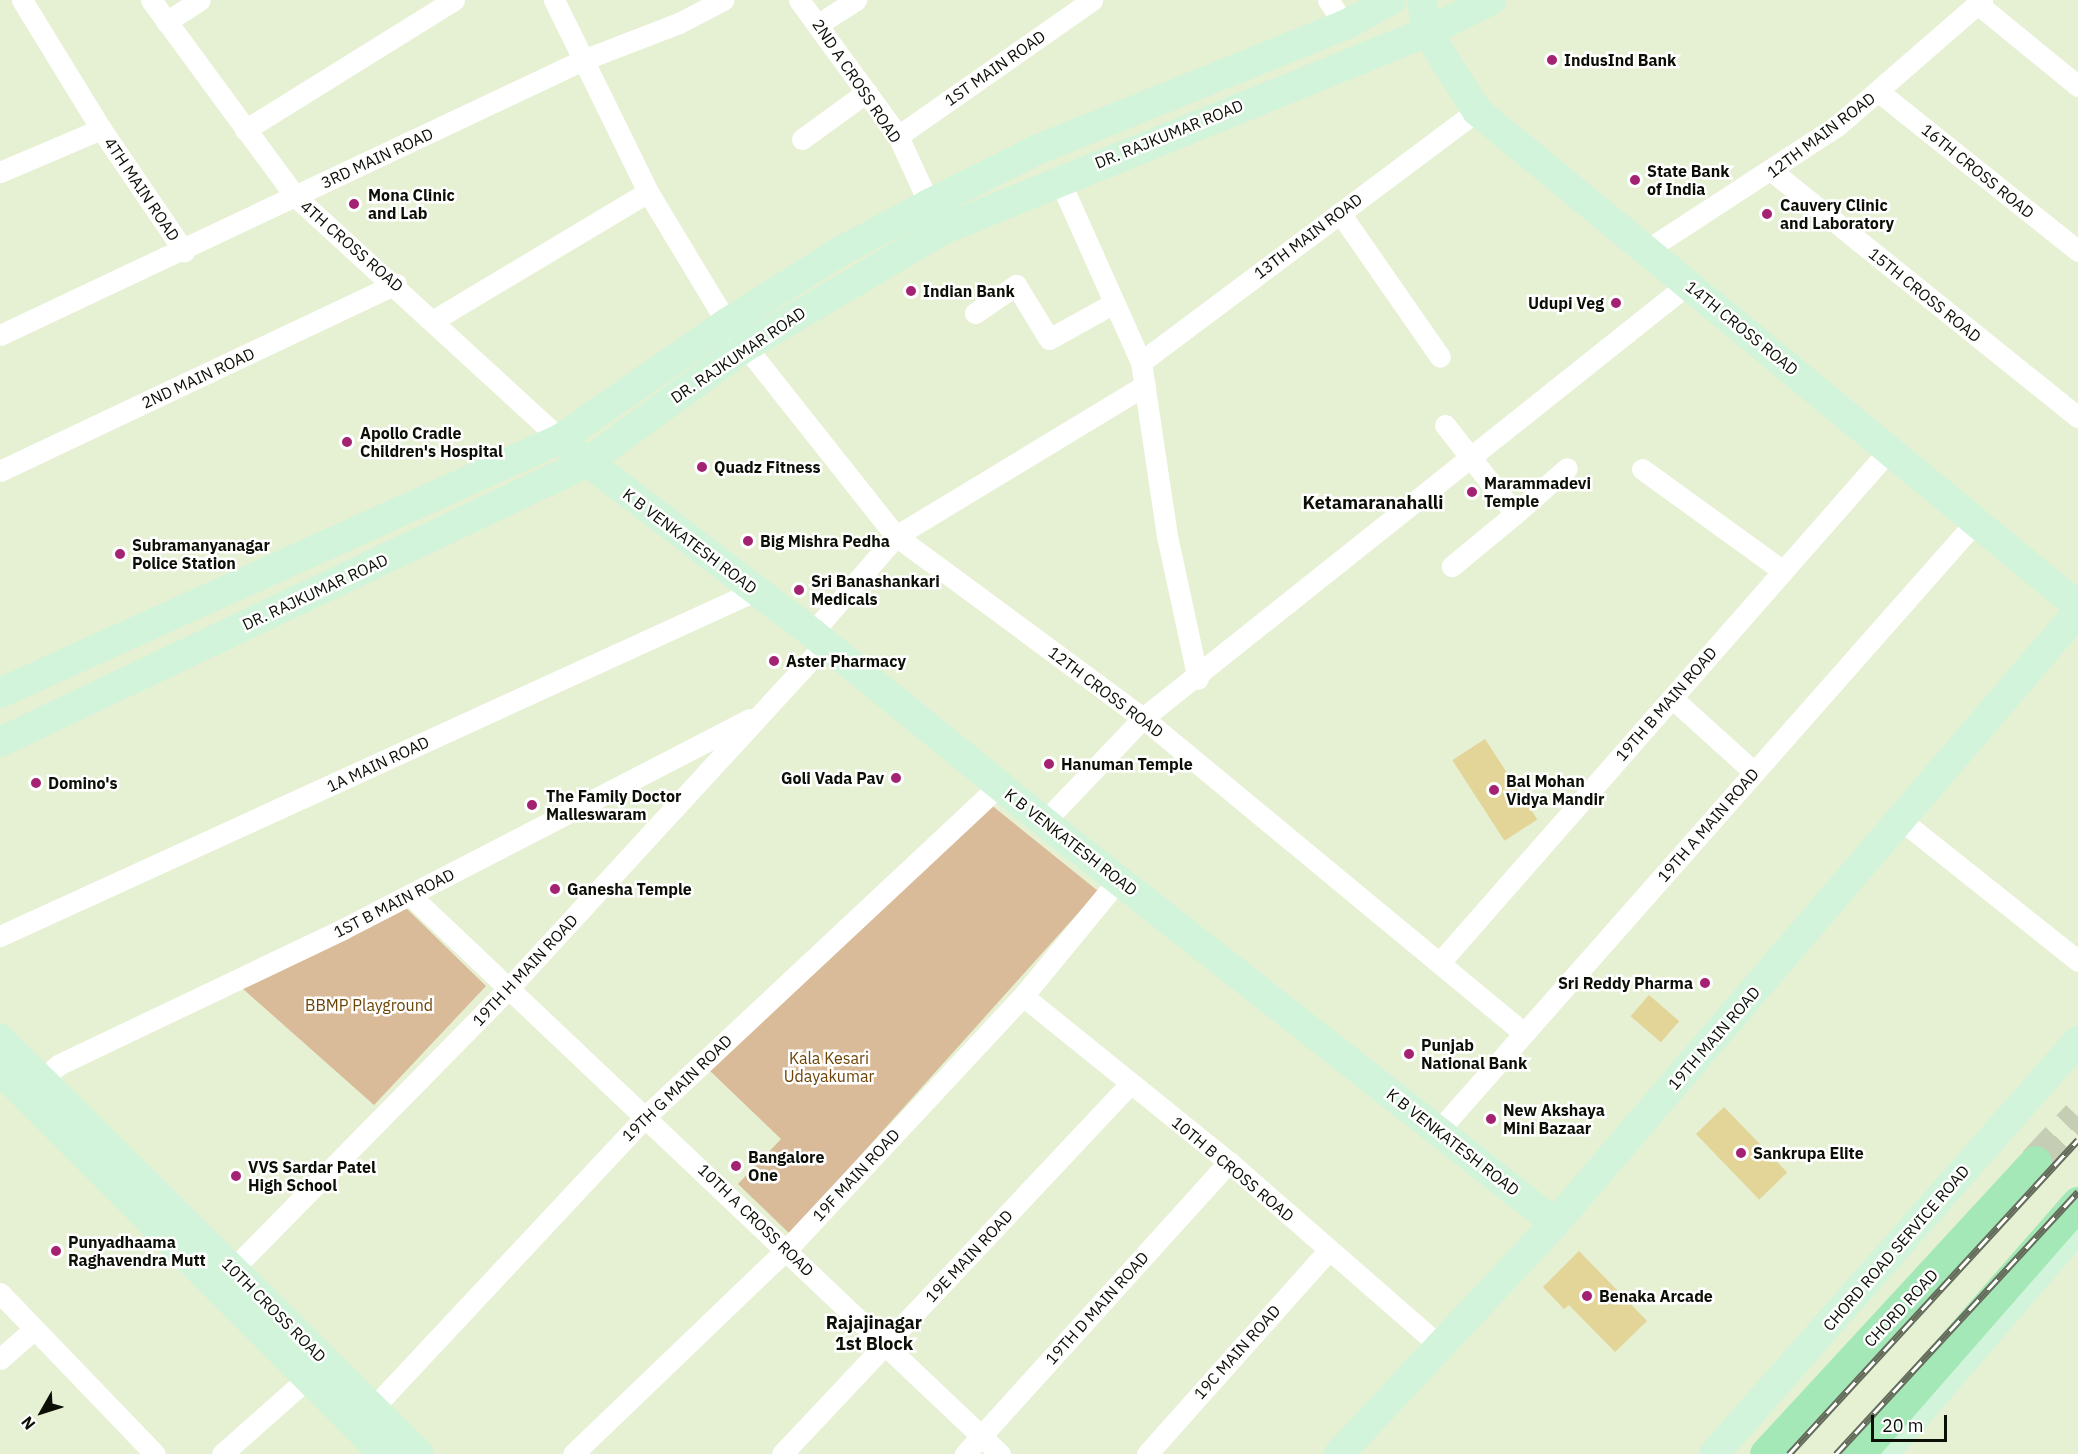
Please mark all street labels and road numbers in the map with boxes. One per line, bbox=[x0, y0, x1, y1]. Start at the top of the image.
street label: 2ND A CROSS ROAD bbox=[808, 15, 906, 147]
street label: 1ST MAIN ROAD bbox=[941, 26, 1049, 110]
street label: 12TH MAIN ROAD bbox=[1763, 88, 1879, 182]
street label: DR. RAJKUMAR ROAD bbox=[1092, 95, 1246, 173]
street label: 16TH CROSS ROAD bbox=[1918, 120, 2038, 222]
street label: 3RD MAIN ROAD bbox=[318, 124, 436, 192]
street label: 4TH MAIN ROAD bbox=[100, 134, 184, 244]
street label: 13TH MAIN ROAD bbox=[1250, 189, 1366, 283]
street label: 4TH CROSS ROAD bbox=[297, 196, 407, 296]
street label: 15TH CROSS ROAD bbox=[1865, 244, 1985, 346]
street label: 14TH CROSS ROAD bbox=[1682, 277, 1802, 379]
street label: DR. RAJKUMAR ROAD bbox=[667, 303, 809, 407]
street label: 2ND MAIN ROAD bbox=[139, 343, 257, 413]
street label: K B VENKATESH ROAD bbox=[619, 484, 761, 598]
street label: DR. RAJKUMAR ROAD bbox=[239, 550, 391, 634]
street label: 12TH CROSS ROAD bbox=[1045, 642, 1167, 742]
street label: 19TH B MAIN ROAD bbox=[1611, 643, 1721, 765]
street label: 1A MAIN ROAD bbox=[324, 732, 432, 796]
street label: 19TH A MAIN ROAD bbox=[1653, 764, 1763, 886]
street label: K B VENKATESH ROAD bbox=[1001, 784, 1141, 900]
street label: 1ST B MAIN ROAD bbox=[331, 864, 457, 942]
street label: 19TH H MAIN ROAD bbox=[468, 910, 582, 1030]
street label: 19TH MAIN ROAD bbox=[1664, 983, 1764, 1093]
street label: 19TH G MAIN ROAD bbox=[618, 1031, 736, 1145]
street label: K B VENKATESH ROAD bbox=[1383, 1084, 1523, 1200]
street label: 10TH B CROSS ROAD bbox=[1168, 1112, 1298, 1226]
street label: 19F MAIN ROAD bbox=[808, 1125, 904, 1225]
street label: 10TH A CROSS ROAD bbox=[694, 1160, 818, 1280]
street label: CHORD ROAD SERVICE ROAD bbox=[1819, 1161, 1973, 1335]
street label: 19E MAIN ROAD bbox=[921, 1206, 1017, 1306]
street label: 19TH D MAIN ROAD bbox=[1041, 1248, 1153, 1368]
street label: 10TH CROSS ROAD bbox=[218, 1254, 330, 1366]
street label: CHORD ROAD bbox=[1860, 1265, 1942, 1351]
street label: 19C MAIN ROAD bbox=[1190, 1301, 1284, 1403]

